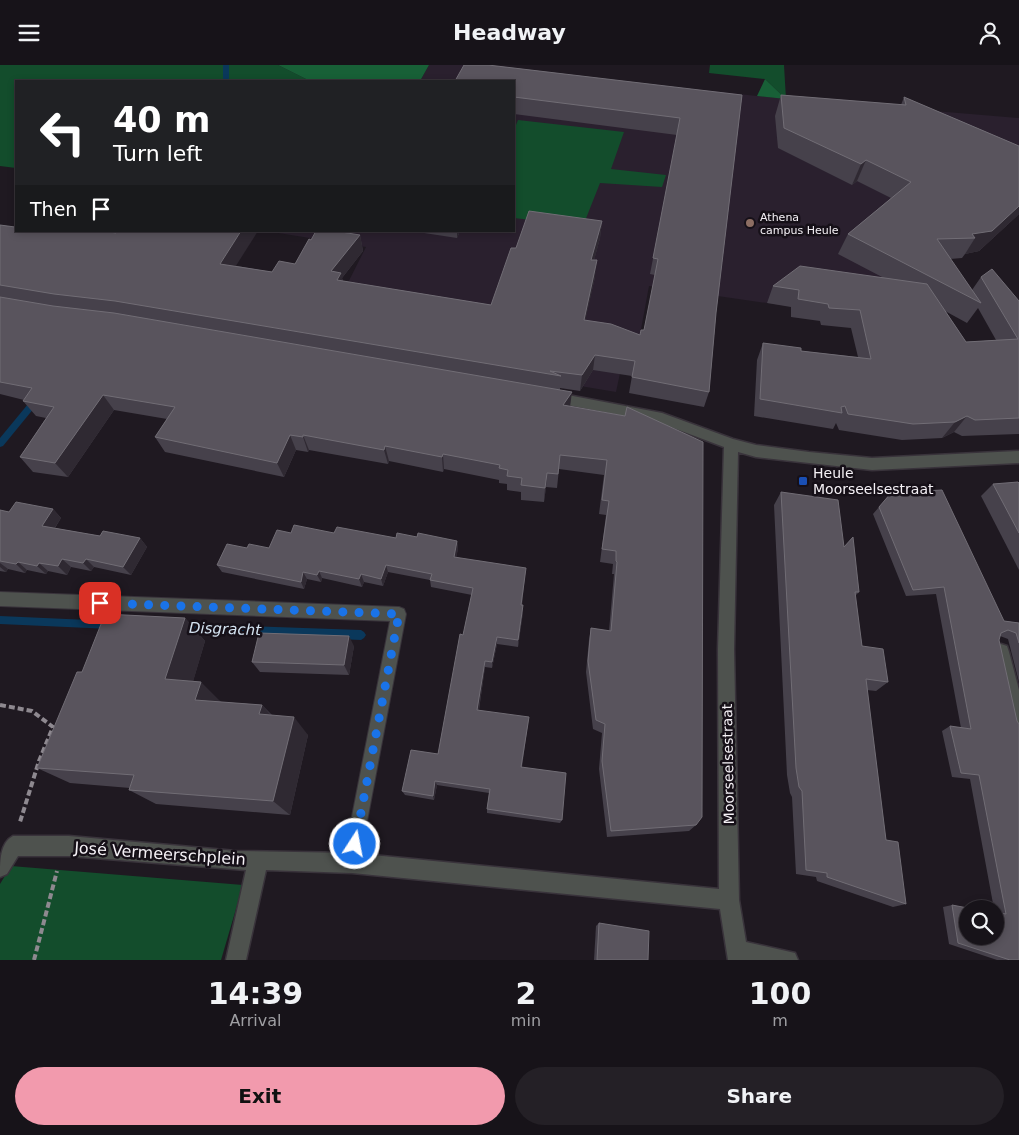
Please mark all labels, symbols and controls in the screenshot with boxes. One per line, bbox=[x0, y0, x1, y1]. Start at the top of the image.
icon: menu bbox=[15, 19, 43, 47]
icon: person bbox=[976, 19, 1004, 47]
text: Headway bbox=[453, 20, 566, 45]
icon: left bbox=[30, 100, 95, 165]
text: 40 m bbox=[113, 100, 210, 140]
text: Turn left bbox=[113, 141, 202, 166]
icon: arrive bbox=[87, 195, 115, 223]
text: Then bbox=[30, 198, 77, 220]
place label: Athena campus Heule bbox=[760, 211, 839, 237]
marker: Athena campus Heule bbox=[744, 217, 756, 229]
place label: Heule Moorseelsestraat bbox=[813, 465, 934, 497]
marker: Heule Moorseelsestraat bbox=[797, 475, 809, 487]
pin bbox=[79, 582, 121, 624]
icon: arrive bbox=[86, 589, 114, 617]
water label: Disgracht bbox=[189, 619, 262, 639]
street label: Moorseelsestraat bbox=[719, 703, 737, 824]
position arrow bbox=[328, 817, 380, 869]
street label: José Vermeerschplein bbox=[73, 838, 246, 869]
map controls bbox=[959, 900, 1004, 945]
button: search bbox=[959, 900, 1004, 945]
text: 14:39 bbox=[208, 976, 303, 1011]
text: 2 bbox=[515, 976, 536, 1011]
text: 100 bbox=[749, 976, 811, 1011]
text: Arrival bbox=[229, 1011, 281, 1030]
text: min bbox=[511, 1011, 541, 1030]
text: m bbox=[772, 1011, 788, 1030]
button: Exit bbox=[15, 1067, 505, 1125]
button: Share bbox=[515, 1067, 1004, 1125]

